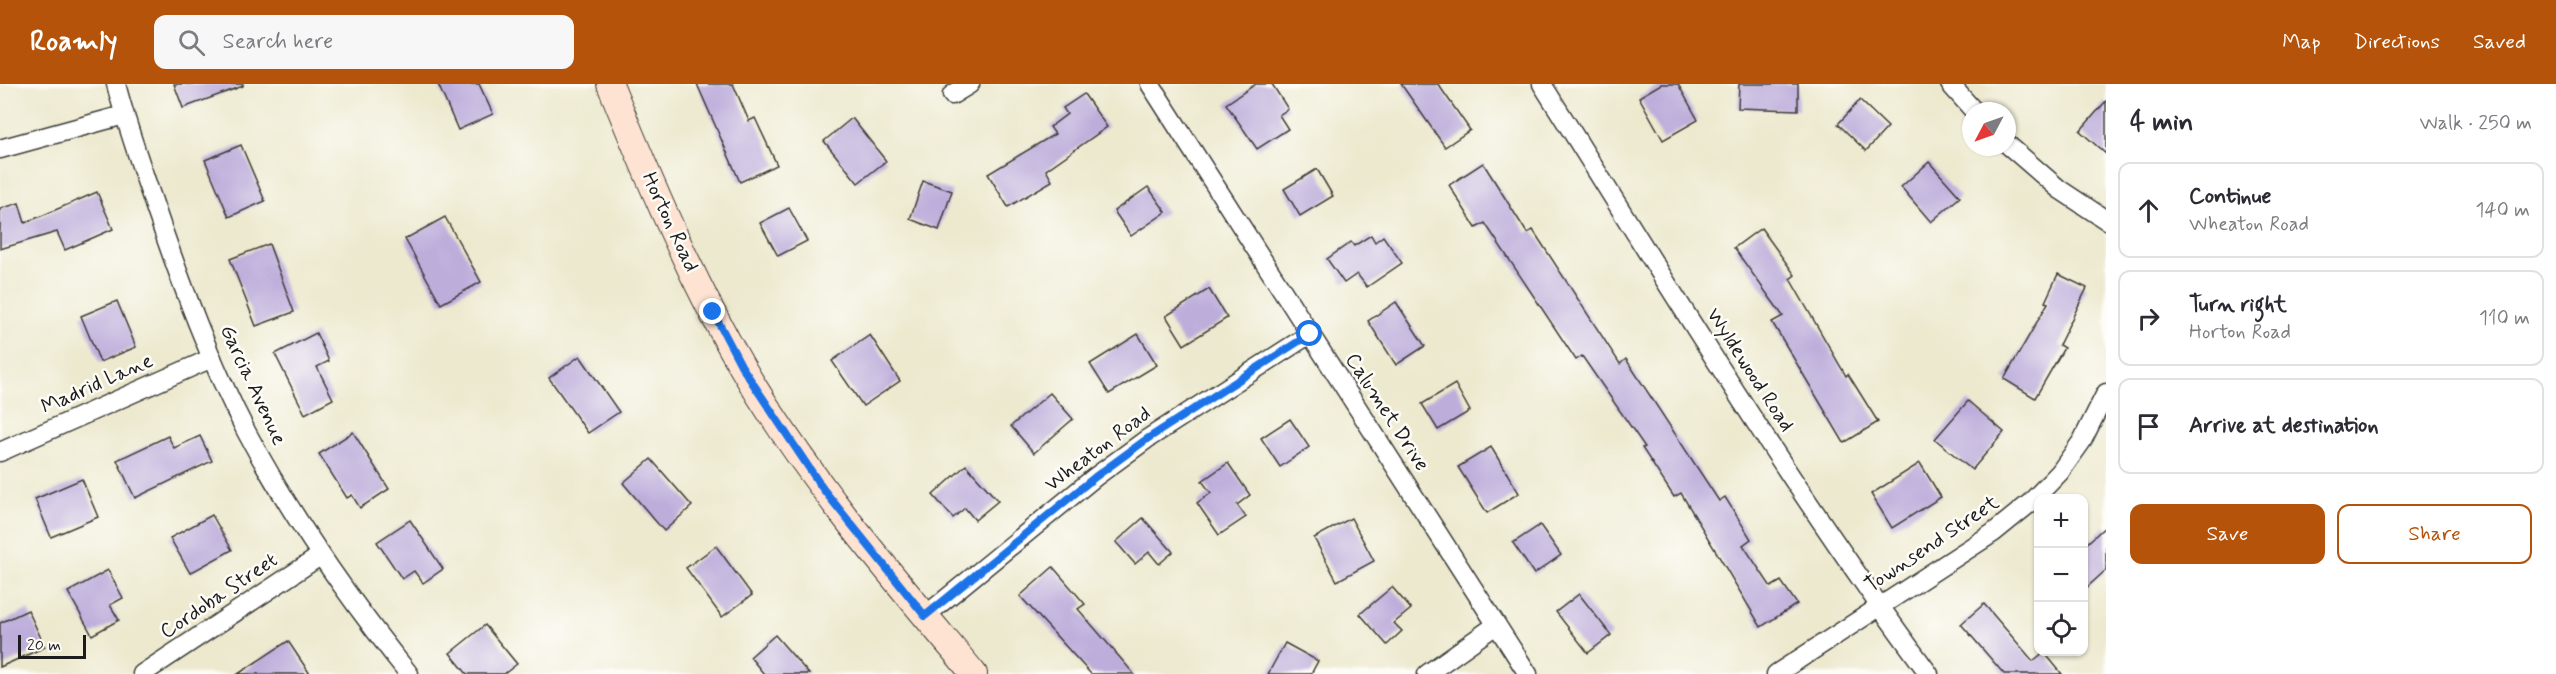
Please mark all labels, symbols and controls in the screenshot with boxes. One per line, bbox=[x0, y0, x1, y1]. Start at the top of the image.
search box bbox=[154, 15, 574, 69]
text: Roamly bbox=[30, 24, 118, 61]
icon: search bbox=[175, 26, 208, 59]
text: Search here bbox=[223, 28, 333, 56]
text: Map bbox=[2282, 28, 2321, 56]
text: Directions bbox=[2354, 28, 2440, 56]
text: Saved bbox=[2473, 28, 2526, 56]
north arrow bbox=[1962, 102, 2016, 156]
text: 4 min bbox=[2130, 106, 2193, 140]
text: Walk · 250 m bbox=[2420, 110, 2532, 137]
street label: Horton Road bbox=[635, 168, 705, 276]
text: Continue bbox=[2189, 183, 2271, 211]
icon: ahead bbox=[2132, 194, 2165, 227]
text: 140 m bbox=[2476, 197, 2530, 224]
text: Wheaton Road bbox=[2189, 211, 2309, 238]
text: Turn right bbox=[2189, 291, 2287, 319]
route end bbox=[699, 298, 725, 324]
icon: right bbox=[2132, 302, 2165, 335]
street label: Wyldewood Road bbox=[1699, 303, 1801, 437]
text: 110 m bbox=[2479, 305, 2530, 332]
text: Horton Road bbox=[2189, 319, 2291, 346]
street label: Garcia Avenue bbox=[213, 320, 293, 450]
route start bbox=[1296, 320, 1322, 346]
street label: Madrid Lane bbox=[37, 347, 157, 421]
street label: Calumet Drive bbox=[1338, 348, 1436, 476]
street label: Wheaton Road bbox=[1039, 400, 1157, 498]
icon: arrive bbox=[2132, 410, 2165, 443]
text: Arrive at destination bbox=[2189, 412, 2379, 440]
street label: Townsend Street bbox=[1859, 488, 2005, 599]
map controls bbox=[2034, 494, 2088, 656]
button: + bbox=[2034, 494, 2088, 548]
button: Save bbox=[2130, 504, 2325, 564]
button: Share bbox=[2337, 504, 2532, 564]
street label: Cordoba Street bbox=[155, 546, 283, 646]
button: − bbox=[2034, 548, 2088, 602]
button: locate bbox=[2034, 602, 2088, 656]
scale bar bbox=[18, 632, 86, 660]
text: 20 m bbox=[27, 635, 61, 656]

